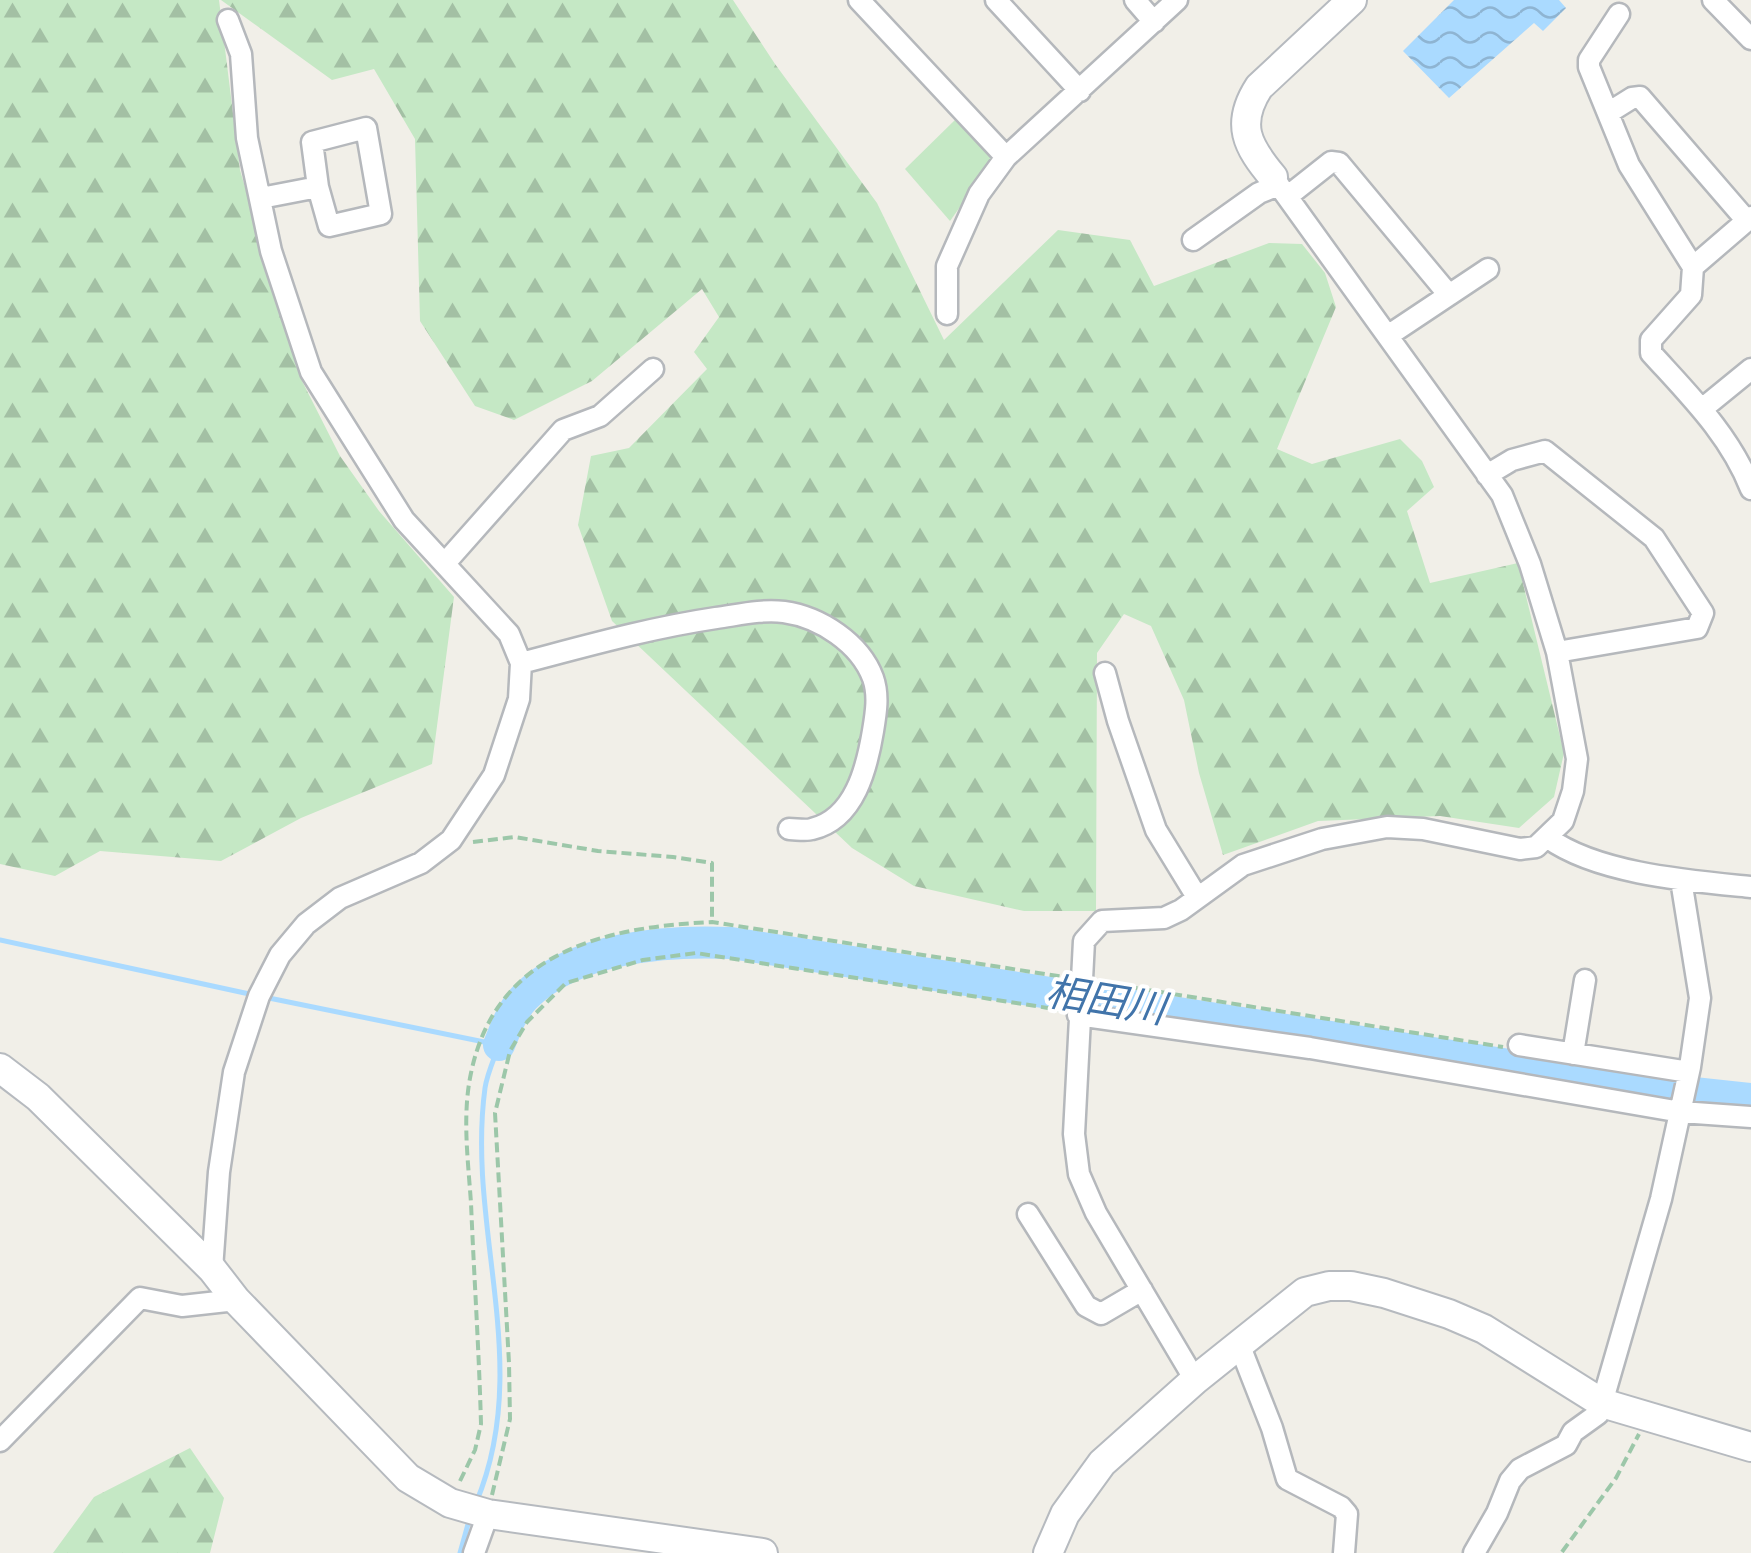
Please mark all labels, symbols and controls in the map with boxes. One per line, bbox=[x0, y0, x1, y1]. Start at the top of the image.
water label: 相田川 bbox=[1043, 969, 1173, 1036]

